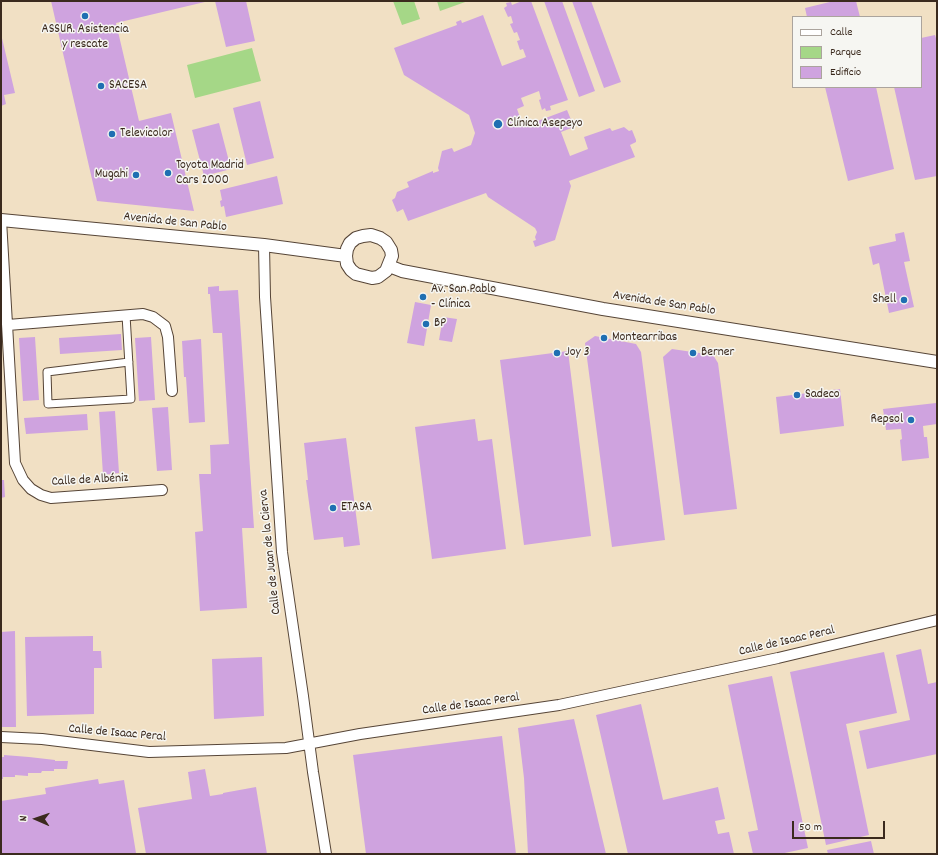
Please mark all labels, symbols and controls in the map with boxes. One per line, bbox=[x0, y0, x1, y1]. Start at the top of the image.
marker: ASSUR. Asistencia y rescate bbox=[80, 11, 90, 21]
legend bbox=[792, 16, 922, 88]
place label: ASSUR. Asistencia y rescate bbox=[42, 22, 128, 53]
text: Calle bbox=[830, 24, 853, 41]
text: Parque bbox=[830, 44, 861, 61]
text: Edificio bbox=[830, 64, 861, 81]
place label: SACESA bbox=[109, 78, 147, 94]
marker: SACESA bbox=[96, 81, 106, 91]
place label: Clínica Asepeyo bbox=[507, 116, 583, 132]
marker: Clínica Asepeyo bbox=[492, 118, 504, 130]
place label: Televicolor bbox=[120, 126, 172, 142]
marker: Televicolor bbox=[107, 129, 117, 139]
place label: Toyota Madrid Cars 2000 bbox=[176, 158, 244, 189]
place label: Mugahi bbox=[95, 167, 128, 183]
marker: Toyota Madrid Cars 2000 bbox=[163, 168, 173, 178]
marker: Mugahi bbox=[131, 170, 141, 180]
street label: Avenida de San Pablo bbox=[123, 210, 227, 236]
place label: Av. San Pablo - Clínica bbox=[431, 282, 496, 313]
street label: Avenida de San Pablo bbox=[611, 288, 717, 320]
marker: Av. San Pablo - Clínica bbox=[418, 292, 428, 302]
place label: Shell bbox=[872, 292, 896, 308]
marker: Shell bbox=[899, 295, 909, 305]
place label: BP bbox=[434, 316, 446, 332]
marker: BP bbox=[421, 319, 431, 329]
place label: Montearribas bbox=[612, 330, 677, 346]
marker: Montearribas bbox=[599, 333, 609, 343]
place label: Joy 3 bbox=[565, 345, 590, 361]
place label: Berner bbox=[701, 345, 734, 361]
marker: Joy 3 bbox=[552, 348, 562, 358]
marker: Berner bbox=[688, 348, 698, 358]
place label: Sadeco bbox=[805, 387, 840, 403]
marker: Sadeco bbox=[792, 390, 802, 400]
place label: Repsol bbox=[871, 412, 903, 428]
marker: Repsol bbox=[906, 415, 916, 425]
street label: Calle de Albéniz bbox=[51, 471, 129, 491]
street label: Calle de Juan de la Cierva bbox=[257, 489, 285, 615]
place label: ETASA bbox=[341, 500, 372, 516]
marker: ETASA bbox=[328, 503, 338, 513]
street label: Calle de Isaac Peral bbox=[738, 623, 836, 661]
street label: Calle de Isaac Peral bbox=[422, 690, 520, 720]
street label: Calle de Isaac Peral bbox=[68, 722, 166, 746]
north arrow bbox=[16, 799, 56, 839]
scale bar bbox=[794, 813, 887, 839]
text: N bbox=[16, 816, 32, 822]
text: 50 m bbox=[799, 819, 822, 836]

